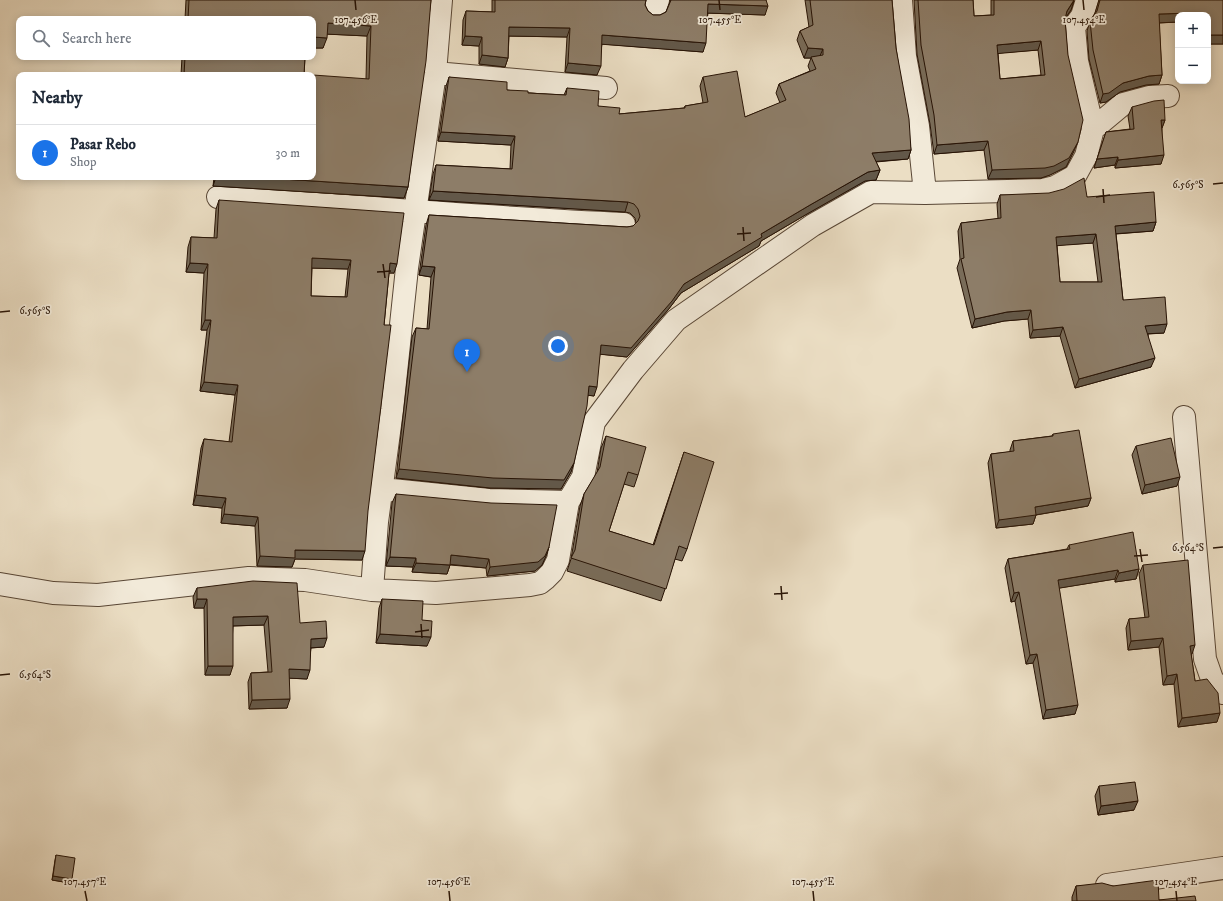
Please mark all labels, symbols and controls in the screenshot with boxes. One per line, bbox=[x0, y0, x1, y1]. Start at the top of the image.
map controls bbox=[1175, 12, 1211, 84]
button: + bbox=[1175, 12, 1211, 48]
text: 107.456°E bbox=[335, 14, 377, 26]
text: 107.455°E bbox=[699, 14, 741, 26]
text: 107.454°E bbox=[1063, 14, 1105, 26]
search box bbox=[16, 16, 316, 60]
icon: search bbox=[30, 27, 52, 49]
text: Search here bbox=[62, 29, 131, 48]
button: − bbox=[1175, 48, 1211, 84]
text: Nearby bbox=[32, 87, 82, 109]
text: Pasar Rebo bbox=[70, 135, 136, 154]
text: 1 bbox=[43, 145, 47, 161]
text: 30 m bbox=[276, 145, 300, 161]
text: Shop bbox=[70, 154, 96, 170]
text: 6.565°S bbox=[1172, 179, 1204, 191]
text: 6.565°S bbox=[19, 305, 51, 317]
your location bbox=[548, 336, 568, 356]
pin: 1 bbox=[454, 339, 480, 372]
text: 6.564°S bbox=[1172, 542, 1204, 554]
text: 6.564°S bbox=[19, 669, 51, 681]
text: 107.457°E bbox=[64, 876, 106, 888]
text: 107.456°E bbox=[428, 876, 470, 888]
text: 107.455°E bbox=[792, 876, 834, 888]
text: 107.454°E bbox=[1155, 876, 1197, 888]

